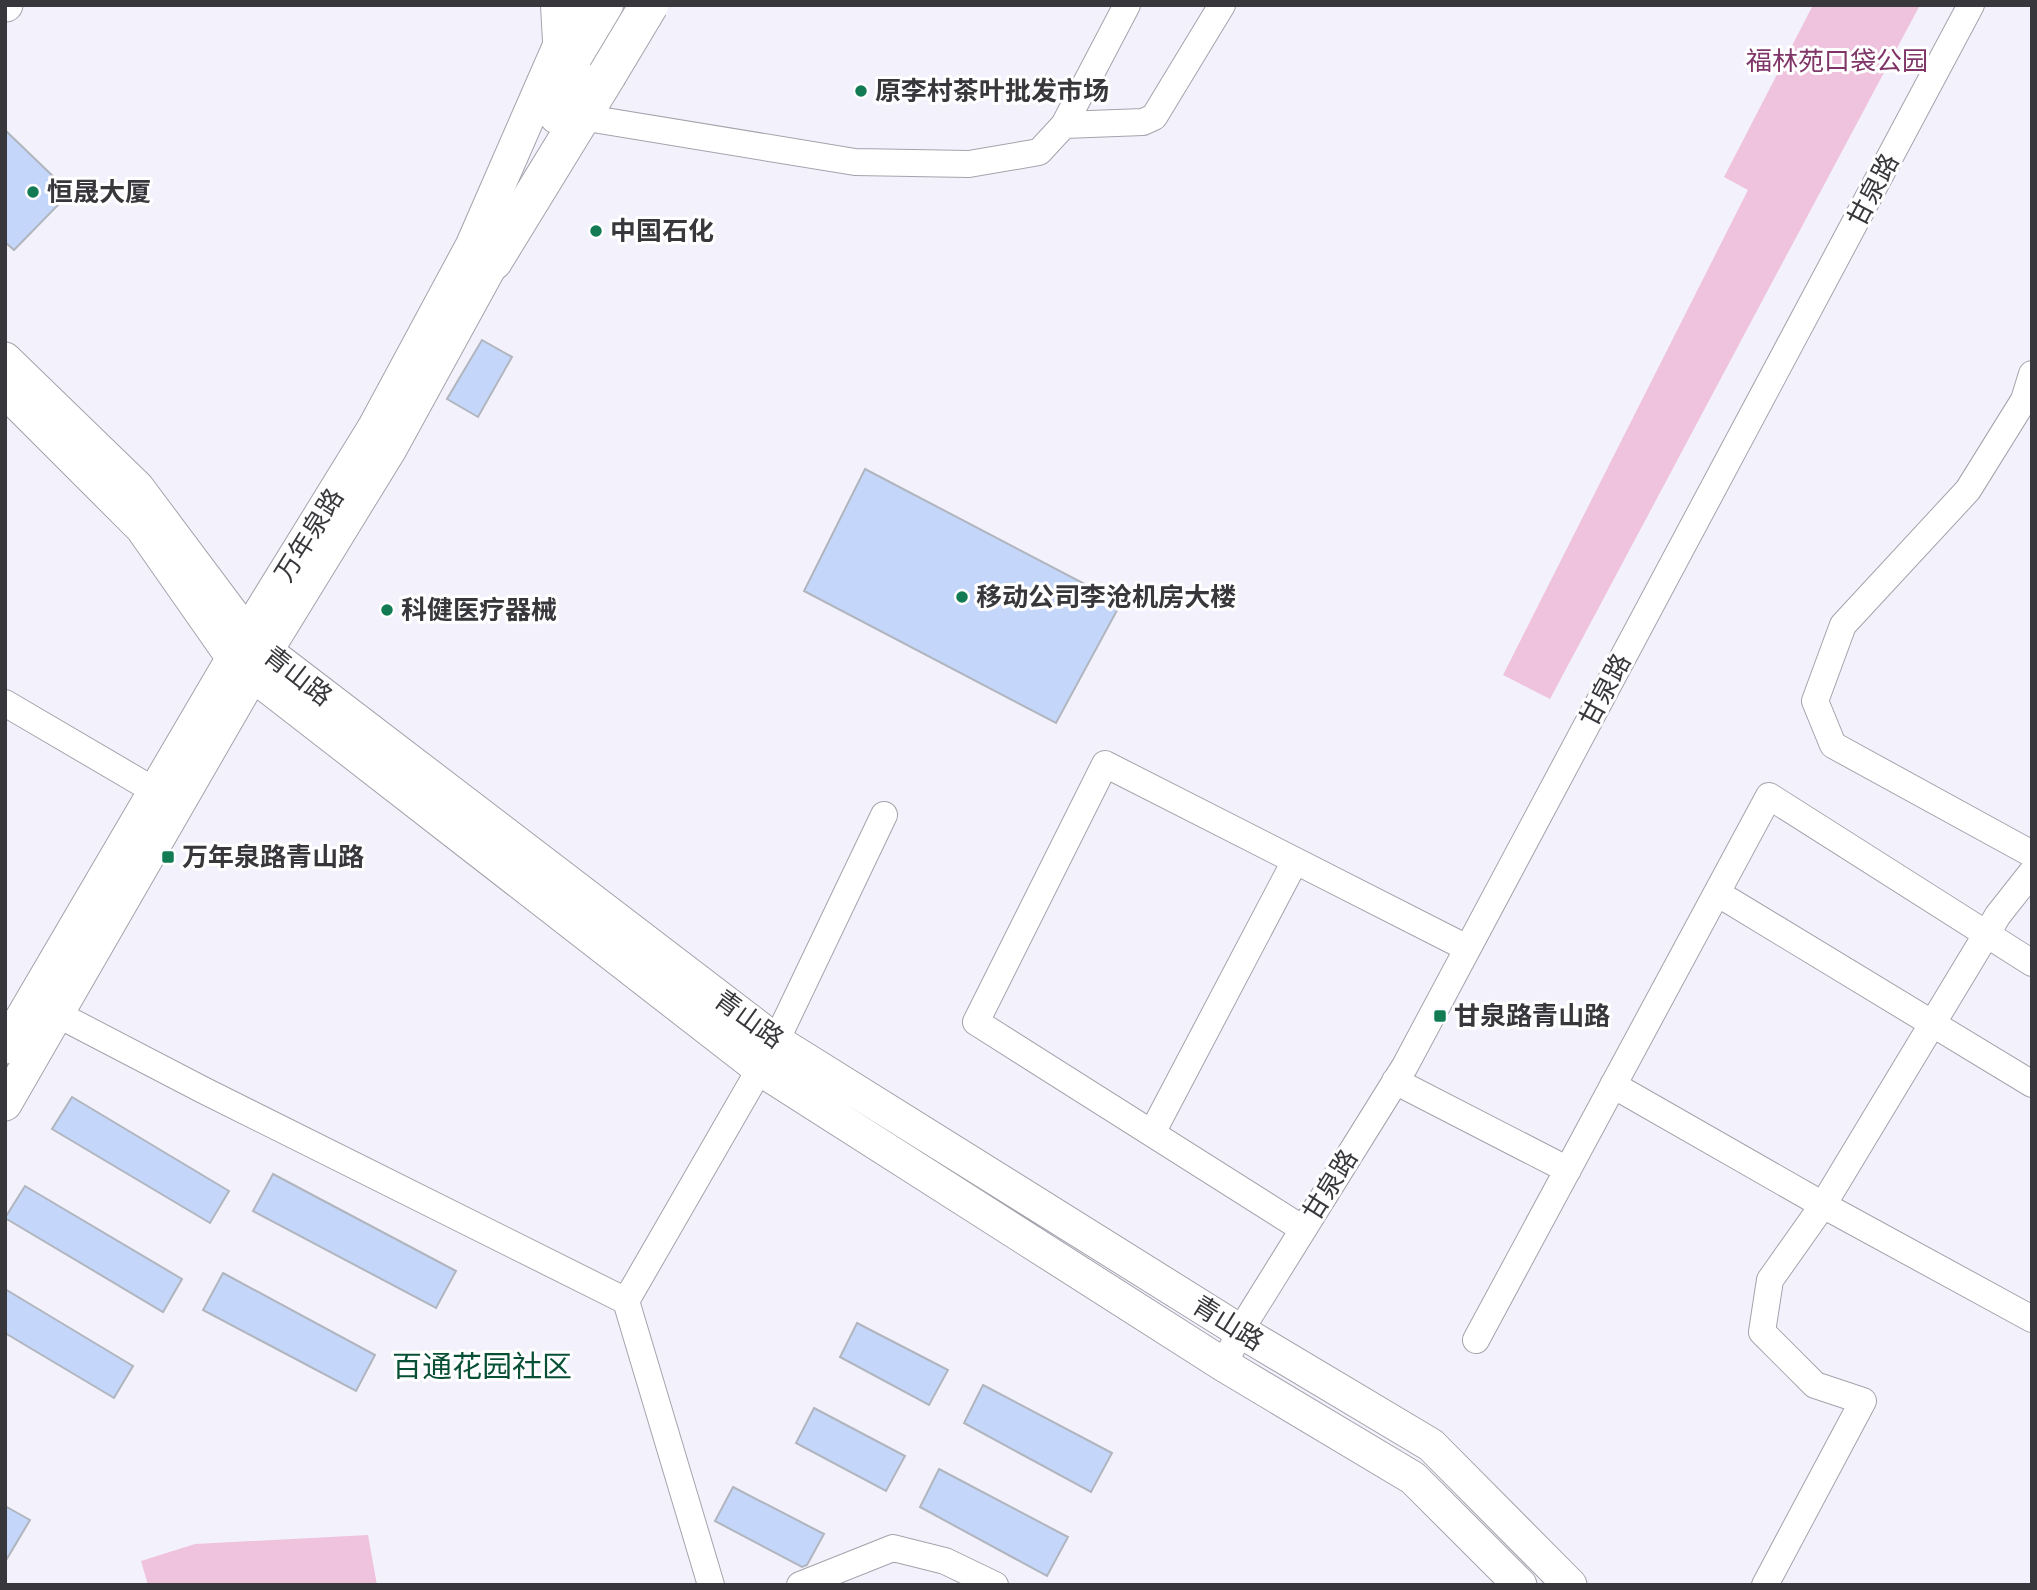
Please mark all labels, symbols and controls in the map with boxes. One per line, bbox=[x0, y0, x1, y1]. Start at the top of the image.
park label: 福林苑口袋公园 bbox=[1746, 46, 1928, 77]
place label: 原李村茶叶批发市场 bbox=[875, 76, 1109, 107]
marker: 原李村茶叶批发市场 bbox=[853, 83, 869, 99]
street label: 甘泉路 bbox=[1841, 149, 1905, 232]
place label: 恒晟大厦 bbox=[47, 177, 151, 208]
marker: 恒晟大厦 bbox=[25, 184, 41, 200]
place label: 中国石化 bbox=[610, 216, 714, 247]
marker: 中国石化 bbox=[588, 223, 604, 239]
street label: 万年泉路 bbox=[269, 483, 350, 588]
place label: 移动公司李沧机房大楼 bbox=[976, 582, 1236, 613]
marker: 移动公司李沧机房大楼 bbox=[954, 589, 970, 605]
place label: 科健医疗器械 bbox=[401, 595, 557, 626]
marker: 科健医疗器械 bbox=[379, 602, 395, 618]
street label: 青山路 bbox=[257, 640, 338, 713]
street label: 甘泉路 bbox=[1573, 649, 1637, 732]
place label: 万年泉路青山路 bbox=[182, 842, 364, 873]
marker: 万年泉路青山路 bbox=[160, 849, 176, 865]
street label: 青山路 bbox=[708, 984, 789, 1055]
place label: 甘泉路青山路 bbox=[1454, 1001, 1610, 1032]
marker: 甘泉路青山路 bbox=[1432, 1008, 1448, 1024]
street label: 甘泉路 bbox=[1297, 1144, 1364, 1227]
street label: 青山路 bbox=[1186, 1290, 1269, 1357]
district label: 百通花园社区 bbox=[392, 1349, 572, 1385]

